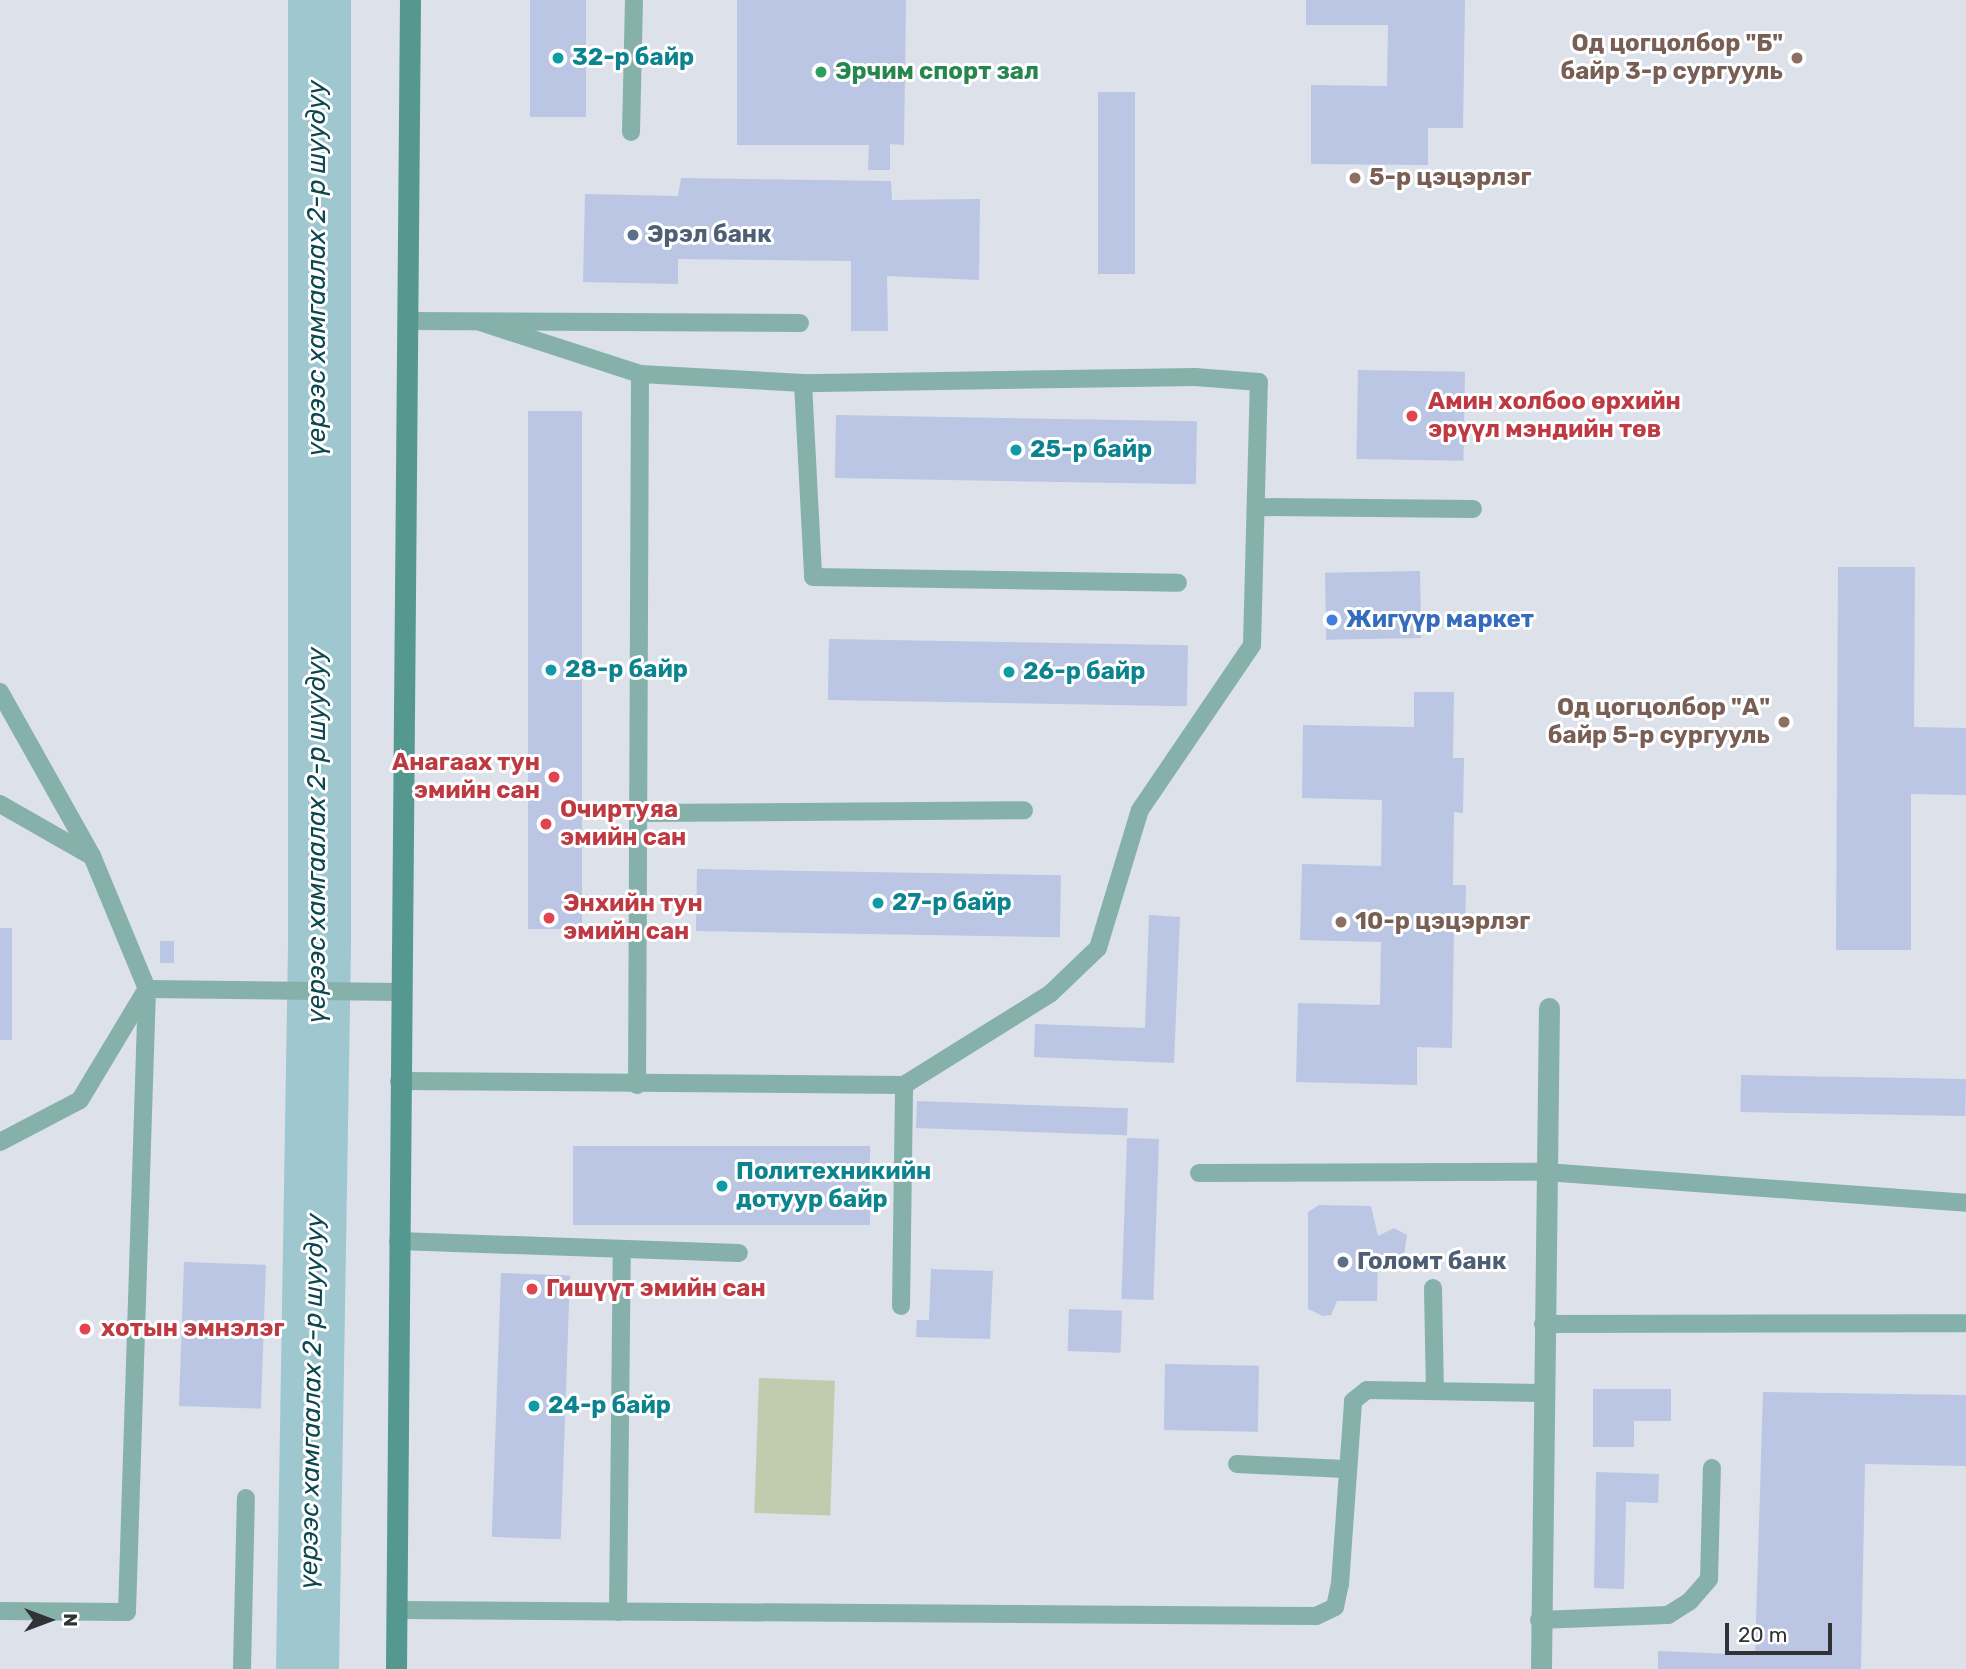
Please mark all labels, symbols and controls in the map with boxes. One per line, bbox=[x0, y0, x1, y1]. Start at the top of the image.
place label: Од цогцолбор "Б" байр 3-р сургууль bbox=[1560, 30, 1783, 86]
place label: 32-р байр bbox=[572, 44, 694, 72]
marker: 32-р байр bbox=[550, 50, 566, 66]
marker: Од цогцолбор "Б" байр 3-р сургууль bbox=[1789, 50, 1805, 66]
place label: Эрчим спорт зал bbox=[835, 58, 1039, 86]
marker: Эрчим спорт зал bbox=[813, 64, 829, 80]
water label: үерээс хамгаалах 2-р шуудуу bbox=[301, 80, 333, 456]
place label: 5-р цэцэрлэг bbox=[1369, 164, 1532, 192]
marker: 5-р цэцэрлэг bbox=[1347, 170, 1363, 186]
place label: Эрэл банк bbox=[647, 221, 772, 249]
marker: Эрэл банк bbox=[625, 227, 641, 243]
place label: Амин холбоо өрхийн эрүүл мэндийн төв bbox=[1428, 388, 1681, 444]
marker: Амин холбоо өрхийн эрүүл мэндийн төв bbox=[1402, 406, 1422, 426]
place label: 25-р байр bbox=[1030, 436, 1152, 464]
marker: 25-р байр bbox=[1008, 442, 1024, 458]
place label: Жигүүр маркет bbox=[1346, 606, 1534, 634]
marker: Жигүүр маркет bbox=[1324, 612, 1340, 628]
water label: үерээс хамгаалах 2-р шуудуу bbox=[301, 647, 333, 1023]
place label: 28-р байр bbox=[565, 656, 688, 684]
place label: 26-р байр bbox=[1023, 658, 1145, 686]
marker: 28-р байр bbox=[543, 662, 559, 678]
marker: 26-р байр bbox=[1001, 664, 1017, 680]
place label: Од цогцолбор "А" байр 5-р сургууль bbox=[1548, 694, 1770, 750]
marker: Од цогцолбор "А" байр 5-р сургууль bbox=[1776, 714, 1792, 730]
place label: Анагаах тун эмийн сан bbox=[392, 749, 540, 805]
marker: Анагаах тун эмийн сан bbox=[546, 769, 562, 785]
place label: Очиртуяа эмийн сан bbox=[560, 796, 686, 852]
marker: Очиртуяа эмийн сан bbox=[538, 816, 554, 832]
place label: 27-р байр bbox=[892, 889, 1012, 917]
place label: Энхийн тун эмийн сан bbox=[563, 890, 703, 946]
marker: 27-р байр bbox=[870, 895, 886, 911]
place label: 10-р цэцэрлэг bbox=[1355, 908, 1530, 936]
marker: Энхийн тун эмийн сан bbox=[541, 910, 557, 926]
marker: 10-р цэцэрлэг bbox=[1333, 914, 1349, 930]
place label: Политехникийн дотуур байр bbox=[736, 1158, 931, 1214]
marker: Политехникийн дотуур байр bbox=[714, 1178, 730, 1194]
water label: үерээс хамгаалах 2-р шуудуу bbox=[293, 1213, 331, 1589]
place label: Голомт банк bbox=[1357, 1248, 1506, 1276]
marker: Голомт банк bbox=[1335, 1254, 1351, 1270]
place label: Гишүүт эмийн сан bbox=[546, 1275, 766, 1303]
marker: Гишүүт эмийн сан bbox=[524, 1281, 540, 1297]
place label: хотын эмнэлэг bbox=[101, 1315, 285, 1343]
marker: хотын эмнэлэг bbox=[75, 1319, 95, 1339]
place label: 24-р байр bbox=[548, 1392, 671, 1420]
marker: 24-р байр bbox=[526, 1398, 542, 1414]
north arrow bbox=[14, 1585, 84, 1655]
scale bar bbox=[1728, 1610, 1835, 1654]
text: N bbox=[59, 1613, 82, 1627]
text: 20 m bbox=[1738, 1622, 1787, 1647]

